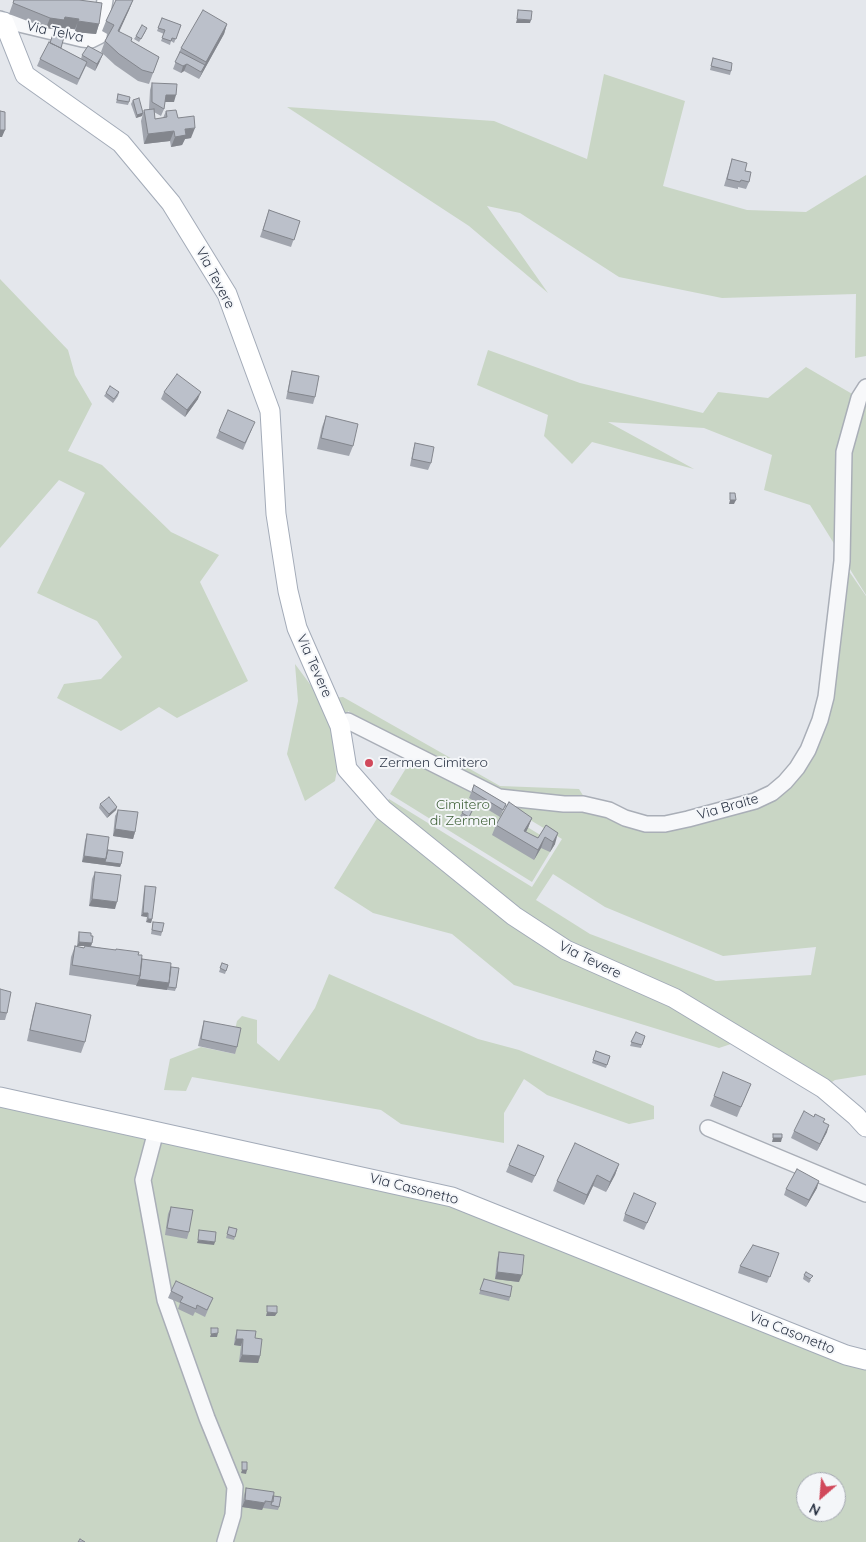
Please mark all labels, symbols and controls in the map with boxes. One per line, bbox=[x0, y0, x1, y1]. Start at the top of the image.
street label: Via Telva bbox=[25, 18, 85, 46]
street label: Via Tevere bbox=[192, 244, 238, 312]
street label: Via Tevere bbox=[293, 632, 335, 700]
place label: Zermen Cimitero bbox=[379, 755, 488, 771]
marker: Zermen Cimitero bbox=[363, 757, 375, 769]
street label: Via Braite bbox=[695, 790, 761, 824]
park label: Cimitero di Zermen bbox=[430, 797, 496, 830]
street label: Via Tevere bbox=[556, 938, 624, 982]
street label: Via Casonetto bbox=[368, 1170, 460, 1208]
street label: Via Casonetto bbox=[747, 1308, 837, 1358]
north arrow bbox=[796, 1472, 846, 1522]
text: N bbox=[806, 1499, 823, 1520]

